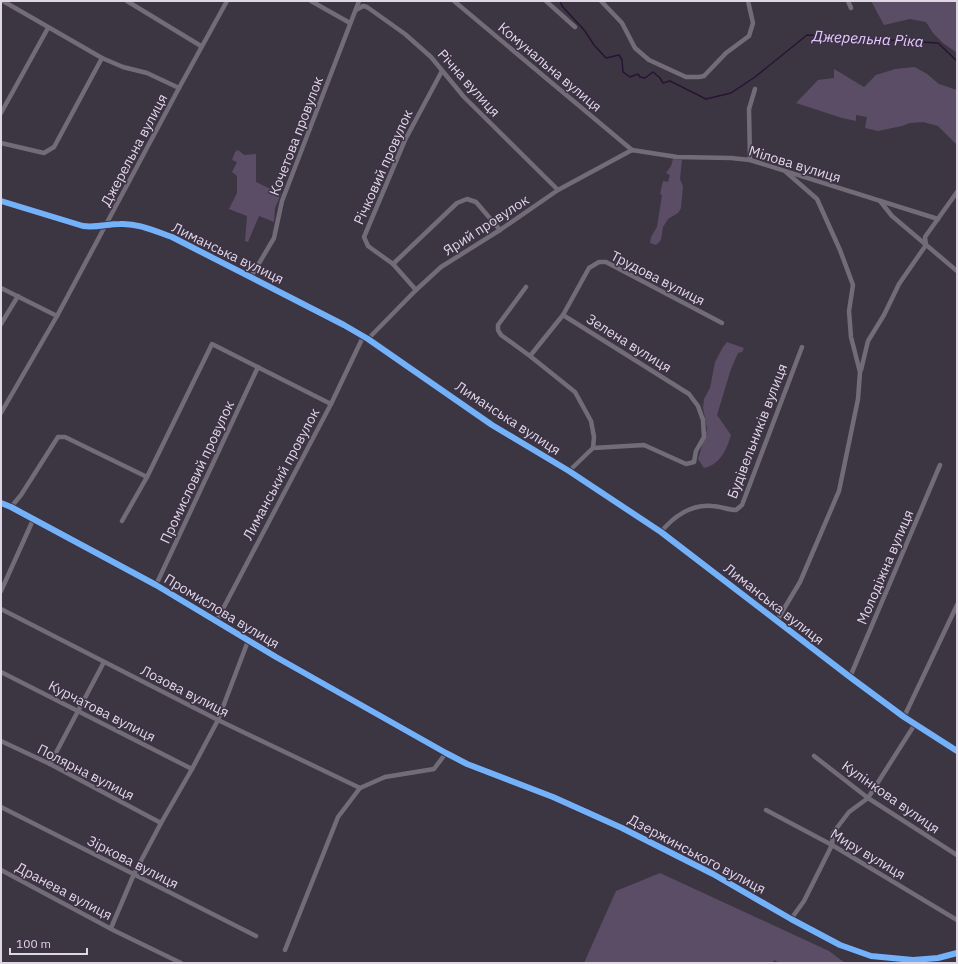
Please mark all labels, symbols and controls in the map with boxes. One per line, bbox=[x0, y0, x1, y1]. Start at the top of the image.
street label: Комунальна вулиця bbox=[494, 18, 606, 116]
water label: Джерельна Ріка bbox=[810, 26, 924, 51]
street label: Річна вулиця bbox=[434, 45, 504, 121]
street label: Кочетова провулок bbox=[265, 73, 327, 198]
street label: Джерельна вулиця bbox=[97, 91, 171, 209]
street label: Річковий провулок bbox=[349, 106, 417, 227]
street label: Мілова вулиця bbox=[747, 141, 843, 187]
street label: Ярий провулок bbox=[440, 190, 533, 259]
street label: Лиманська вулиця bbox=[169, 218, 287, 288]
street label: Трудова вулиця bbox=[608, 247, 708, 309]
street label: Зелена вулиця bbox=[583, 310, 675, 376]
street label: Будівельників вулиця bbox=[723, 361, 791, 501]
street label: Лиманська вулиця bbox=[452, 377, 564, 459]
street label: Промисловий провулок bbox=[156, 397, 238, 546]
street label: Лиманський провулок bbox=[239, 405, 324, 543]
street label: Молодіжна вулиця bbox=[853, 507, 917, 627]
street label: Лиманська вулиця bbox=[720, 559, 828, 649]
street label: Промислова вулиця bbox=[161, 569, 283, 653]
street label: Лозова вулиця bbox=[138, 661, 232, 721]
street label: Курчатова вулиця bbox=[45, 676, 159, 746]
street label: Полярна вулиця bbox=[34, 740, 138, 804]
street label: Кулінкова вулиця bbox=[838, 756, 944, 838]
street label: Дзержинського вулиця bbox=[625, 810, 769, 898]
street label: Миру вулиця bbox=[827, 825, 909, 883]
street label: Зіркова вулиця bbox=[84, 831, 182, 893]
street label: Дранева вулиця bbox=[13, 858, 115, 924]
scale bar bbox=[10, 930, 87, 956]
text: 100 m bbox=[16, 936, 51, 951]

